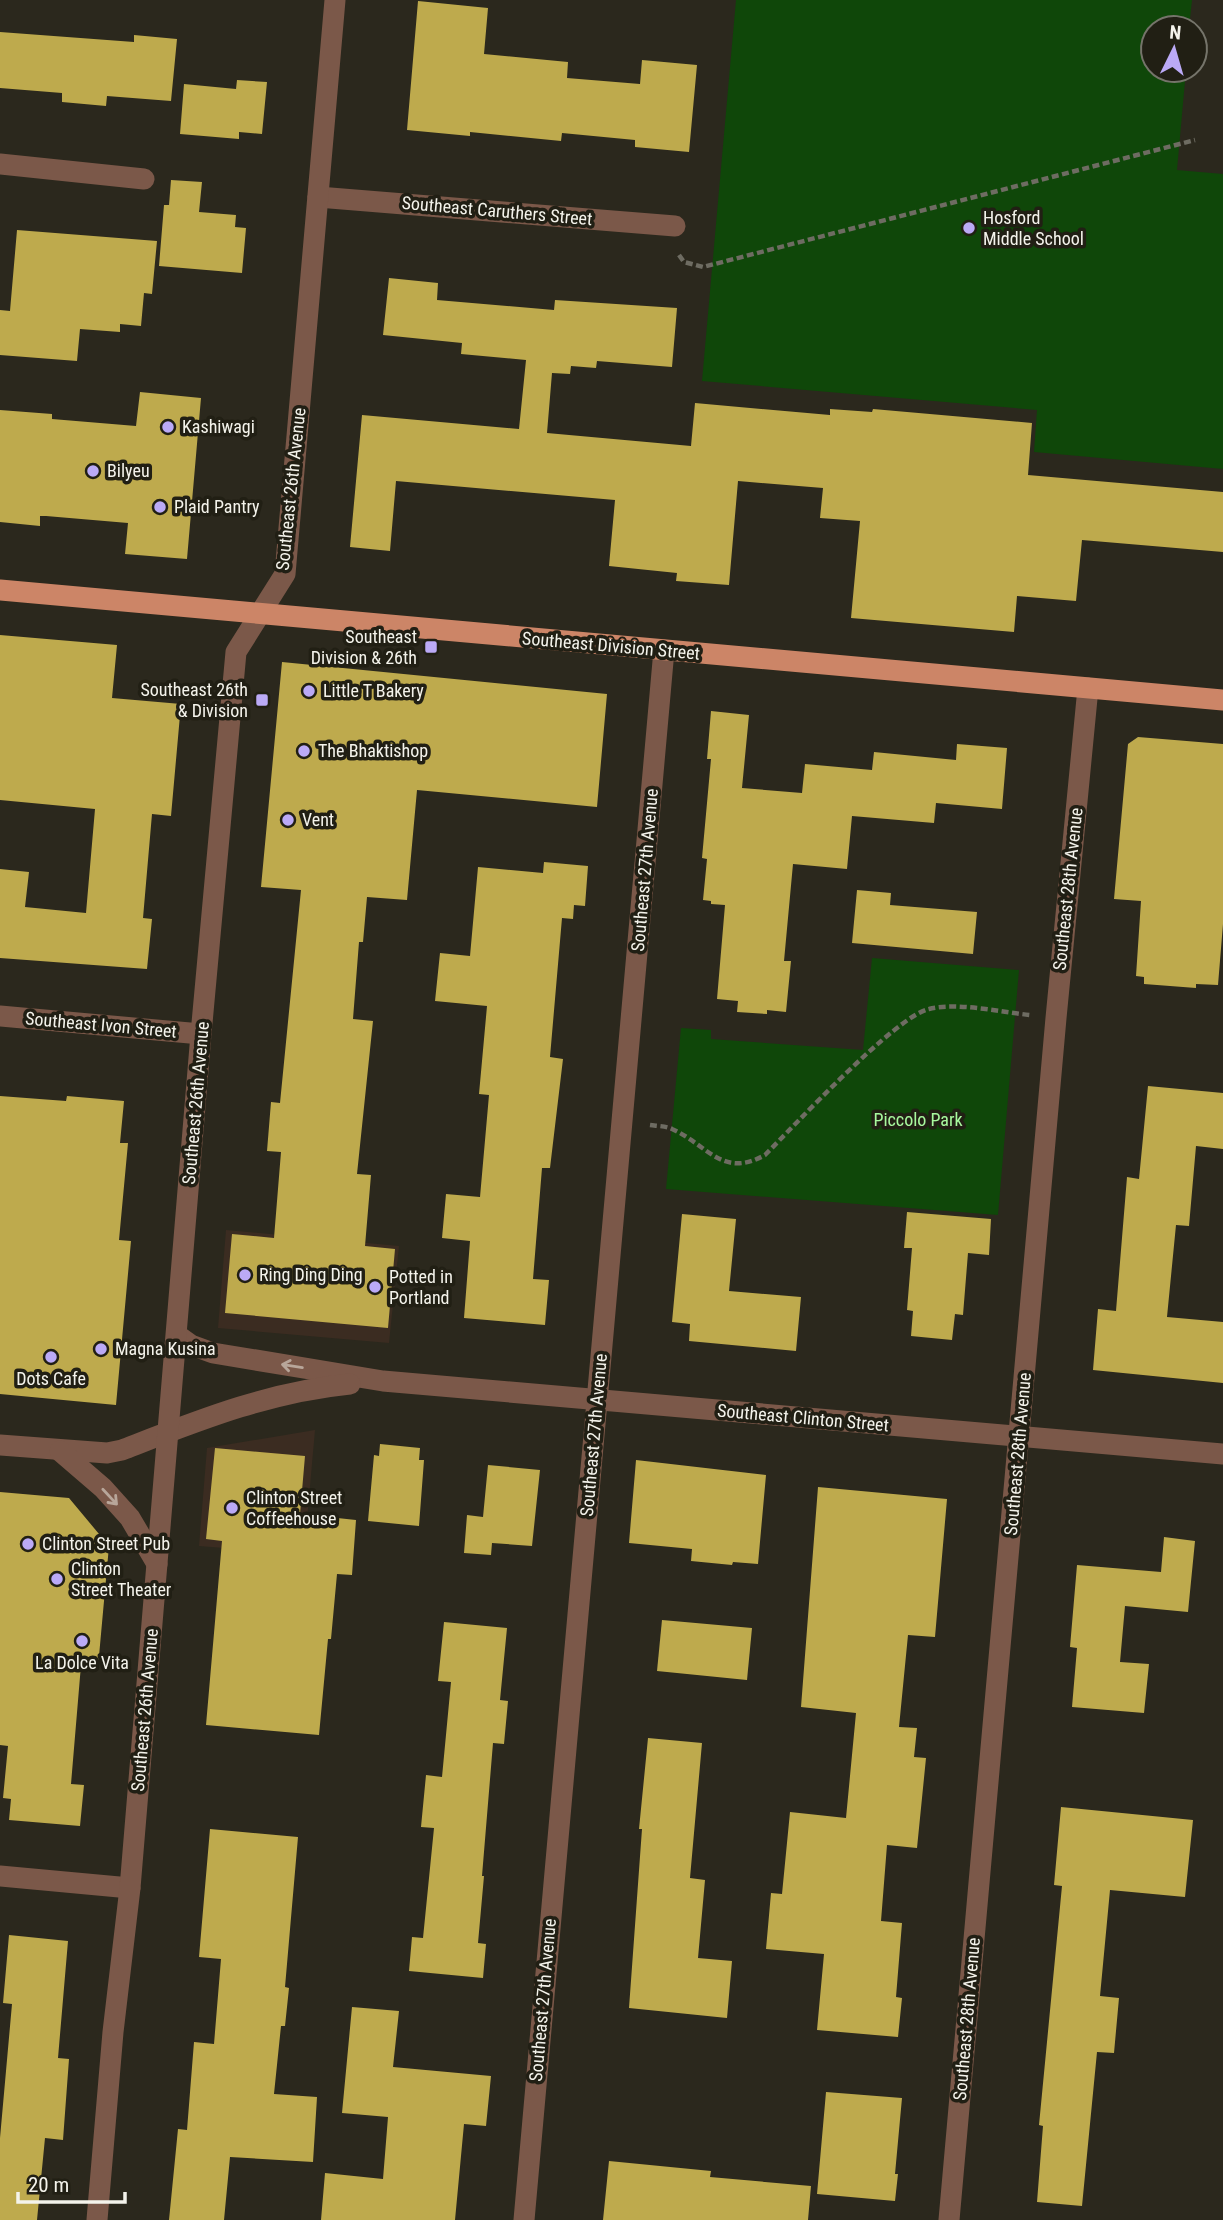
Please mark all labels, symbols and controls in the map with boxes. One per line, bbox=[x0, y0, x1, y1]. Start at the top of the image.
north arrow bbox=[1139, 14, 1209, 84]
text: N bbox=[1169, 21, 1182, 45]
street label: Southeast Caruthers Street bbox=[401, 192, 593, 229]
place label: Hosford Middle School bbox=[983, 207, 1084, 249]
marker: Hosford Middle School bbox=[961, 220, 977, 236]
street label: Southeast 26th Avenue bbox=[272, 407, 309, 571]
place label: Kashiwagi bbox=[182, 416, 255, 437]
marker: Kashiwagi bbox=[160, 419, 176, 435]
place label: Bilyeu bbox=[107, 460, 150, 481]
marker: Bilyeu bbox=[85, 463, 101, 479]
place label: Plaid Pantry bbox=[174, 496, 260, 517]
marker: Plaid Pantry bbox=[152, 499, 168, 515]
place label: Southeast Division & 26th bbox=[311, 626, 417, 668]
street label: Southeast Division Street bbox=[521, 627, 701, 664]
marker: Southeast Division & 26th bbox=[423, 639, 439, 655]
place label: Southeast 26th & Division bbox=[140, 679, 248, 721]
place label: Little T Bakery bbox=[323, 680, 424, 701]
marker: Little T Bakery bbox=[301, 683, 317, 699]
marker: Southeast 26th & Division bbox=[254, 692, 270, 708]
place label: The Bhaktishop bbox=[318, 740, 428, 761]
marker: The Bhaktishop bbox=[296, 743, 312, 759]
street label: Southeast 27th Avenue bbox=[627, 788, 662, 952]
street label: Southeast 28th Avenue bbox=[1049, 807, 1086, 971]
place label: Vent bbox=[302, 809, 334, 830]
marker: Vent bbox=[280, 812, 296, 828]
street label: Southeast Ivon Street bbox=[24, 1007, 178, 1042]
street label: Southeast 26th Avenue bbox=[178, 1021, 213, 1185]
park label: Piccolo Park bbox=[873, 1109, 963, 1130]
place label: Ring Ding Ding bbox=[259, 1264, 363, 1285]
place label: Potted in Portland bbox=[389, 1266, 453, 1308]
marker: Ring Ding Ding bbox=[237, 1267, 253, 1283]
marker: Potted in Portland bbox=[367, 1279, 383, 1295]
place label: Magna Kusina bbox=[115, 1338, 216, 1359]
marker: Magna Kusina bbox=[93, 1341, 109, 1357]
marker: Dots Cafe bbox=[43, 1349, 59, 1365]
street label: Southeast 27th Avenue bbox=[576, 1353, 611, 1517]
one-way arrow bbox=[281, 1359, 304, 1372]
place label: Dots Cafe bbox=[16, 1368, 86, 1389]
street label: Southeast 28th Avenue bbox=[1000, 1372, 1035, 1536]
street label: Southeast Clinton Street bbox=[716, 1400, 890, 1435]
place label: Clinton Street Coffeehouse bbox=[246, 1487, 342, 1529]
one-way arrow bbox=[102, 1488, 119, 1505]
marker: Clinton Street Coffeehouse bbox=[224, 1500, 240, 1516]
place label: Clinton Street Pub bbox=[42, 1533, 170, 1554]
marker: Clinton Street Pub bbox=[20, 1536, 36, 1552]
place label: Clinton Street Theater bbox=[71, 1558, 172, 1600]
marker: Clinton Street Theater bbox=[49, 1571, 65, 1587]
street label: Southeast 26th Avenue bbox=[127, 1628, 162, 1792]
marker: La Dolce Vita bbox=[74, 1633, 90, 1649]
place label: La Dolce Vita bbox=[35, 1652, 129, 1673]
street label: Southeast 27th Avenue bbox=[525, 1918, 560, 2082]
street label: Southeast 28th Avenue bbox=[949, 1937, 984, 2101]
scale bar bbox=[18, 2160, 124, 2204]
text: 20 m bbox=[28, 2173, 69, 2197]

